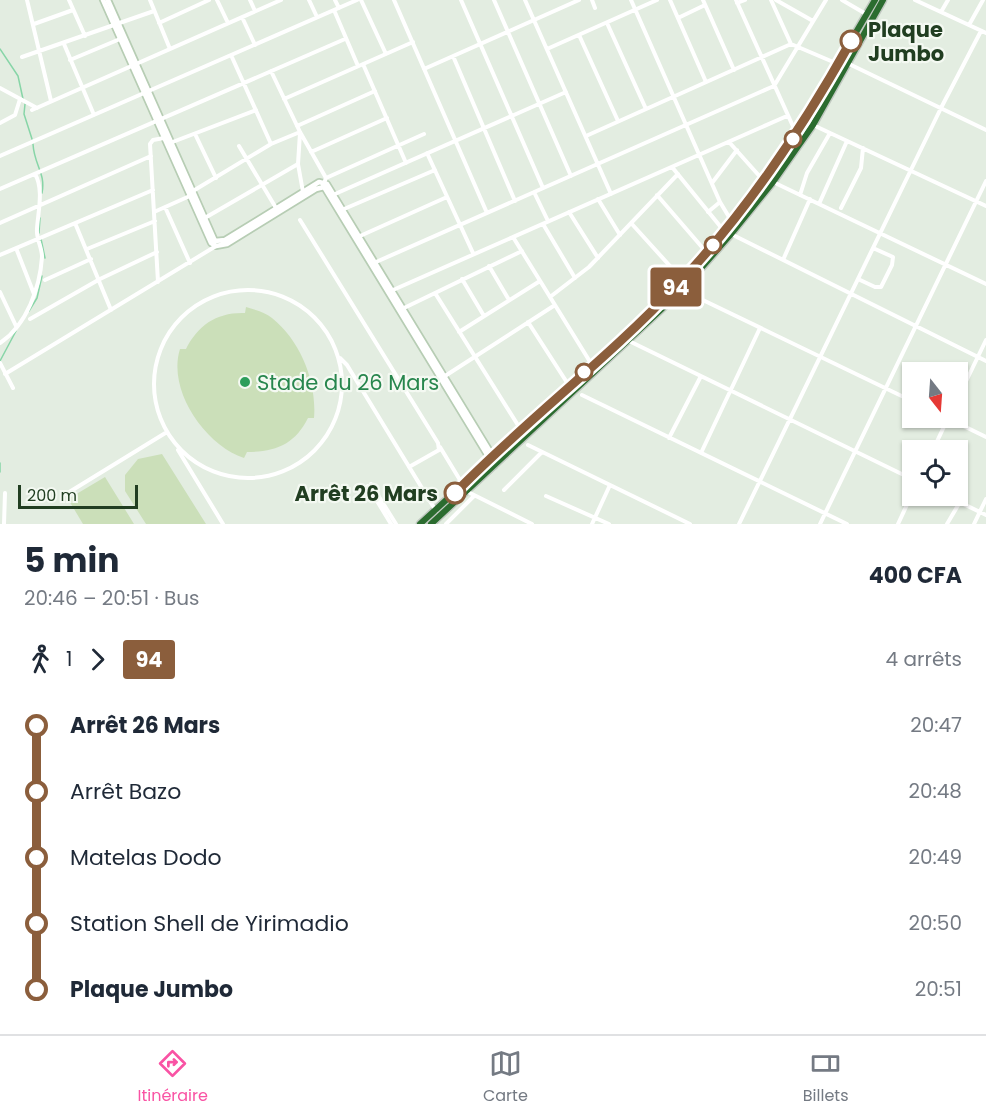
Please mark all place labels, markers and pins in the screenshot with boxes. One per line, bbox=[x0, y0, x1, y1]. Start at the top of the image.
place label: Plaque Jumbo bbox=[868, 15, 944, 68]
marker: Plaque Jumbo bbox=[840, 30, 862, 52]
unlabelled marker bbox=[784, 130, 802, 148]
unlabelled marker bbox=[704, 236, 722, 254]
unlabelled marker bbox=[575, 363, 593, 381]
place label: Stade du 26 Mars bbox=[257, 368, 439, 397]
marker: Stade du 26 Mars bbox=[238, 375, 252, 389]
place label: Arrêt 26 Mars bbox=[295, 479, 438, 508]
marker: Arrêt 26 Mars bbox=[444, 482, 466, 504]

